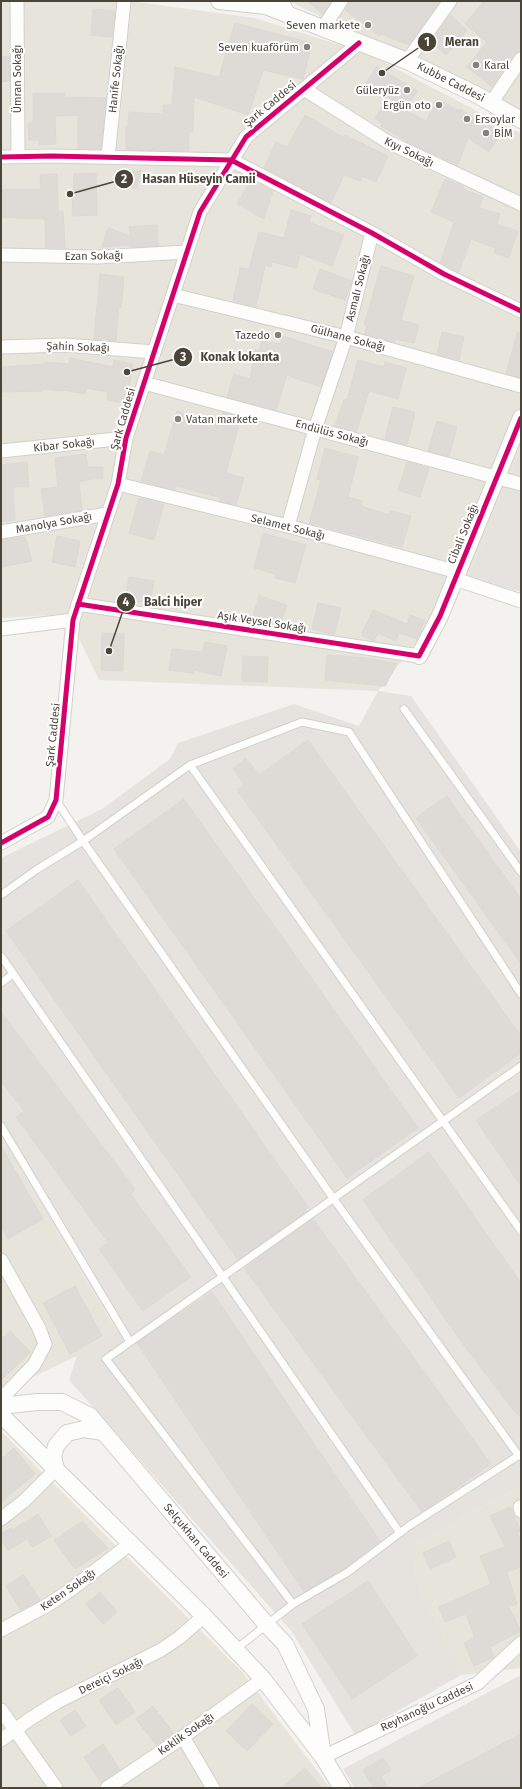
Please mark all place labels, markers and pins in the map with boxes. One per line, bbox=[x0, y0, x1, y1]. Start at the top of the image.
place label: Seven markete bbox=[286, 19, 360, 32]
marker: Seven markete bbox=[363, 20, 373, 30]
callout: Meran bbox=[417, 30, 487, 54]
place label: Seven kuaförüm bbox=[218, 41, 299, 54]
marker: Seven kuaförüm bbox=[302, 42, 312, 52]
place label: Karal bbox=[484, 59, 509, 72]
marker: Karal bbox=[471, 60, 481, 70]
place label: Güleryüz bbox=[356, 84, 399, 97]
marker: Güleryüz bbox=[402, 85, 412, 95]
place label: Ergün oto bbox=[383, 99, 431, 112]
marker: Ergün oto bbox=[434, 100, 444, 110]
place label: Ersoylar bbox=[475, 113, 516, 126]
marker: Ersoylar bbox=[462, 114, 472, 124]
place label: BİM bbox=[494, 126, 513, 140]
marker: BİM bbox=[481, 128, 491, 138]
callout: Hasan Hüseyin Camii bbox=[114, 167, 263, 191]
place label: Tazedo bbox=[235, 329, 270, 342]
marker: Tazedo bbox=[273, 330, 283, 340]
callout: Konak lokanta bbox=[173, 345, 288, 369]
place label: Vatan markete bbox=[186, 413, 258, 426]
marker: Vatan markete bbox=[173, 414, 183, 424]
callout: Balci hiper bbox=[116, 590, 210, 614]

